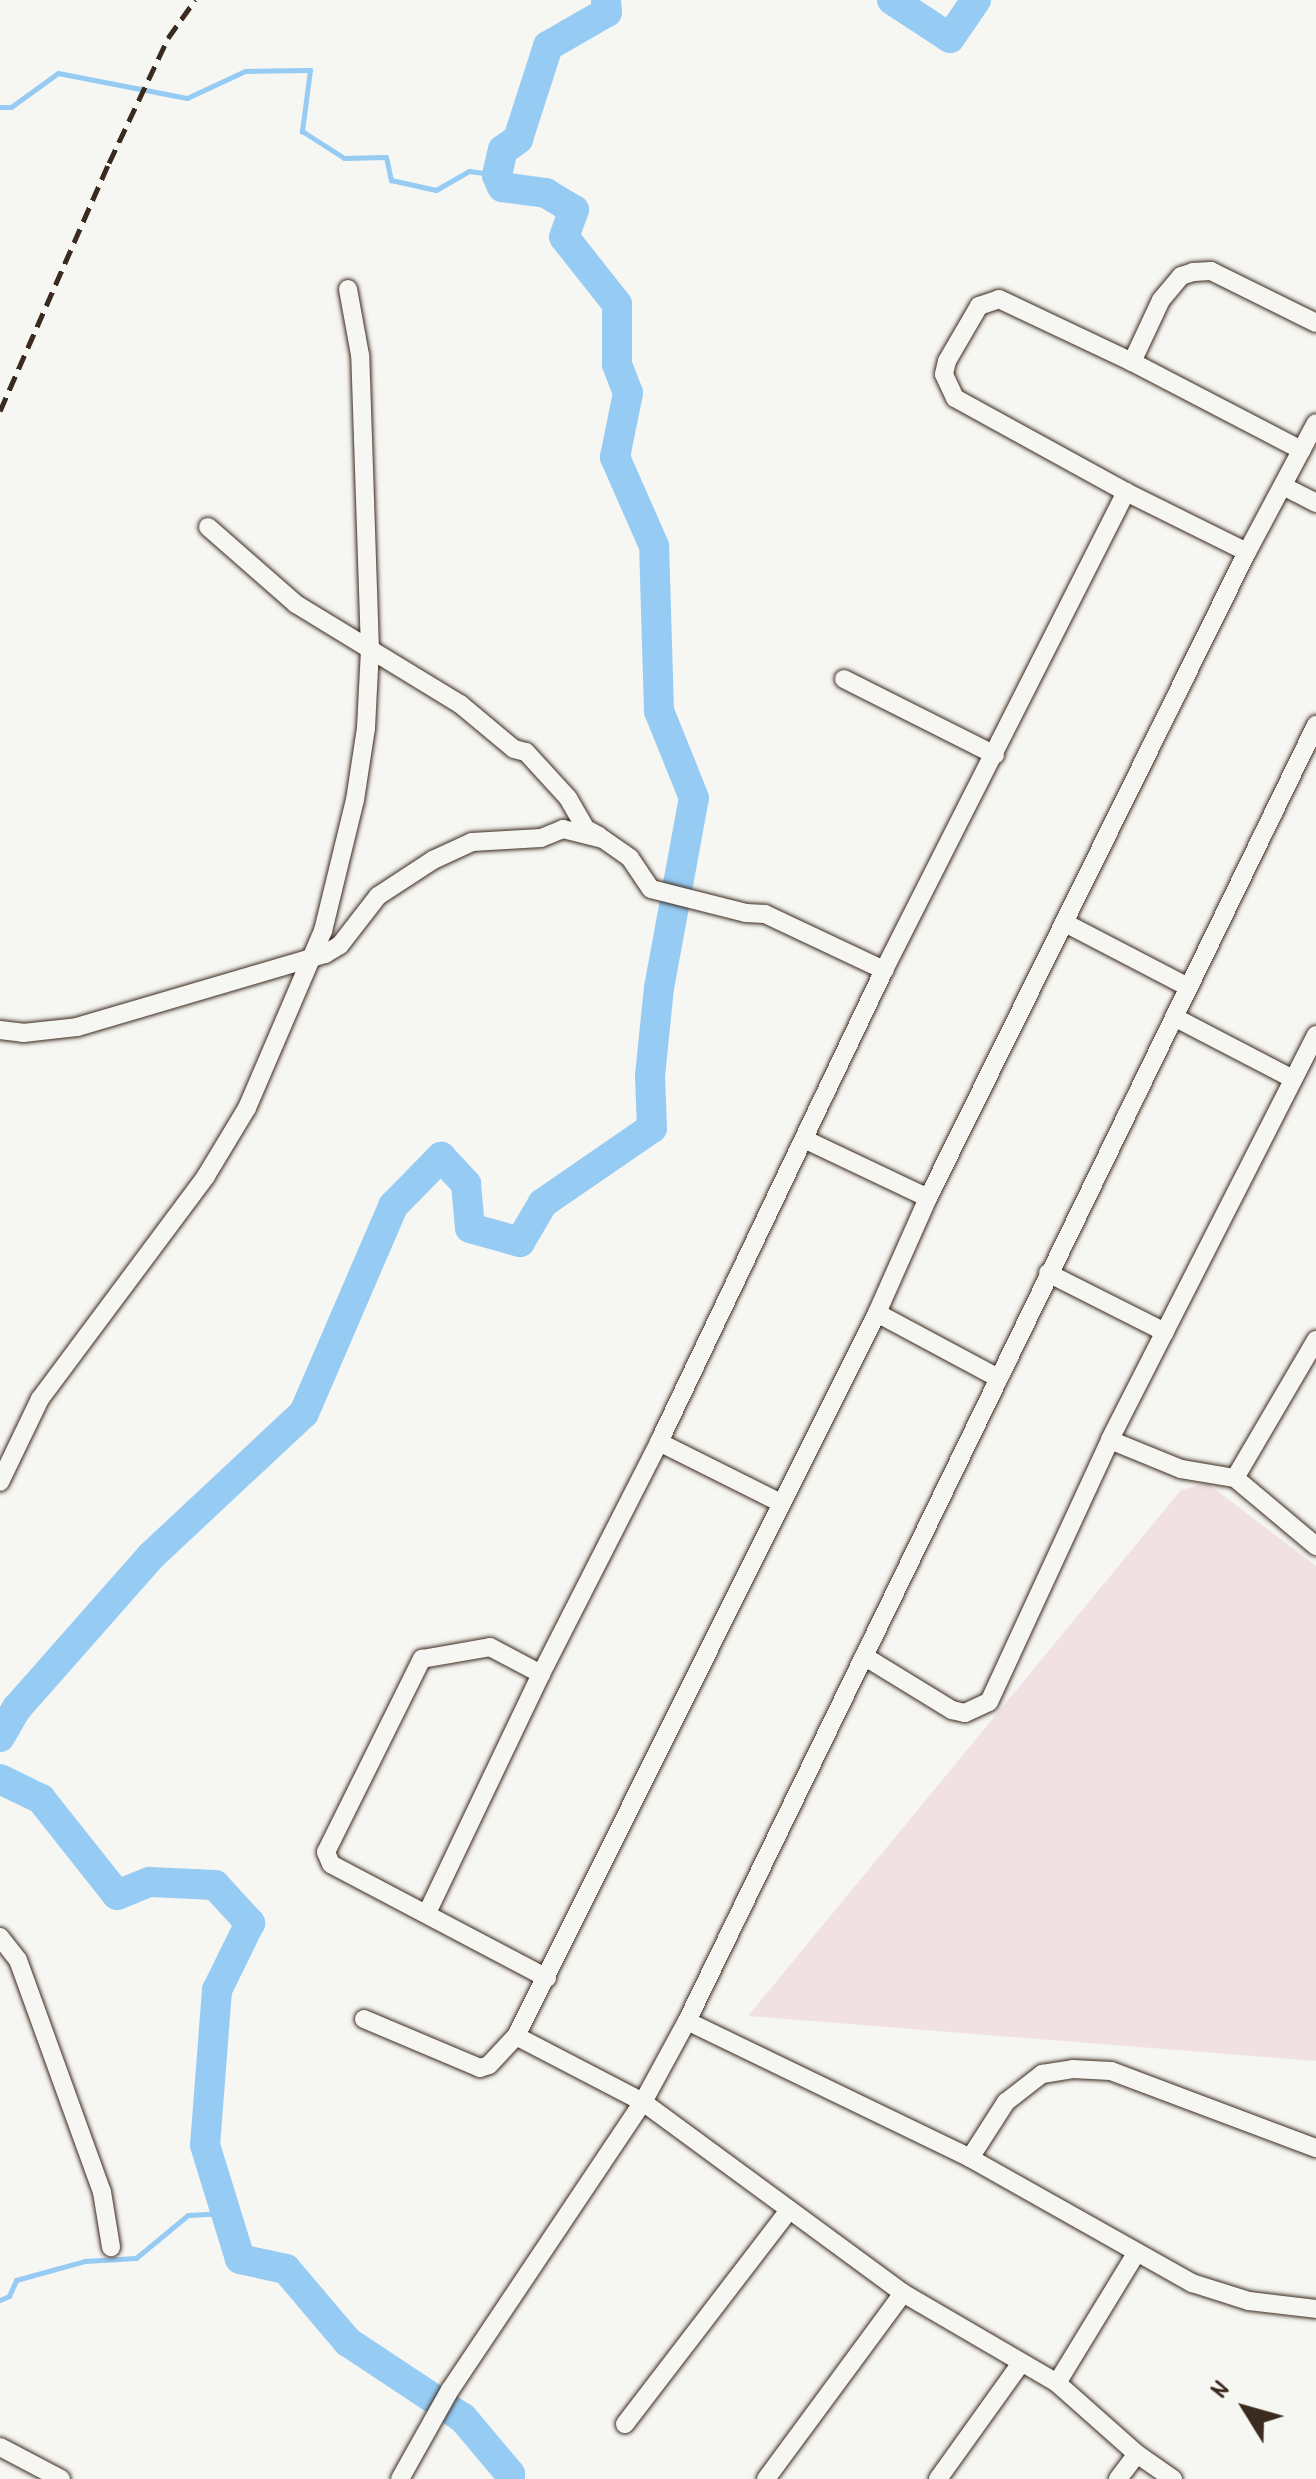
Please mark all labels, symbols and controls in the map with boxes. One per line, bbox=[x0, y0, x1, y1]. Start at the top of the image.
north arrow bbox=[1196, 2359, 1296, 2459]
text: N bbox=[1202, 2373, 1242, 2409]

